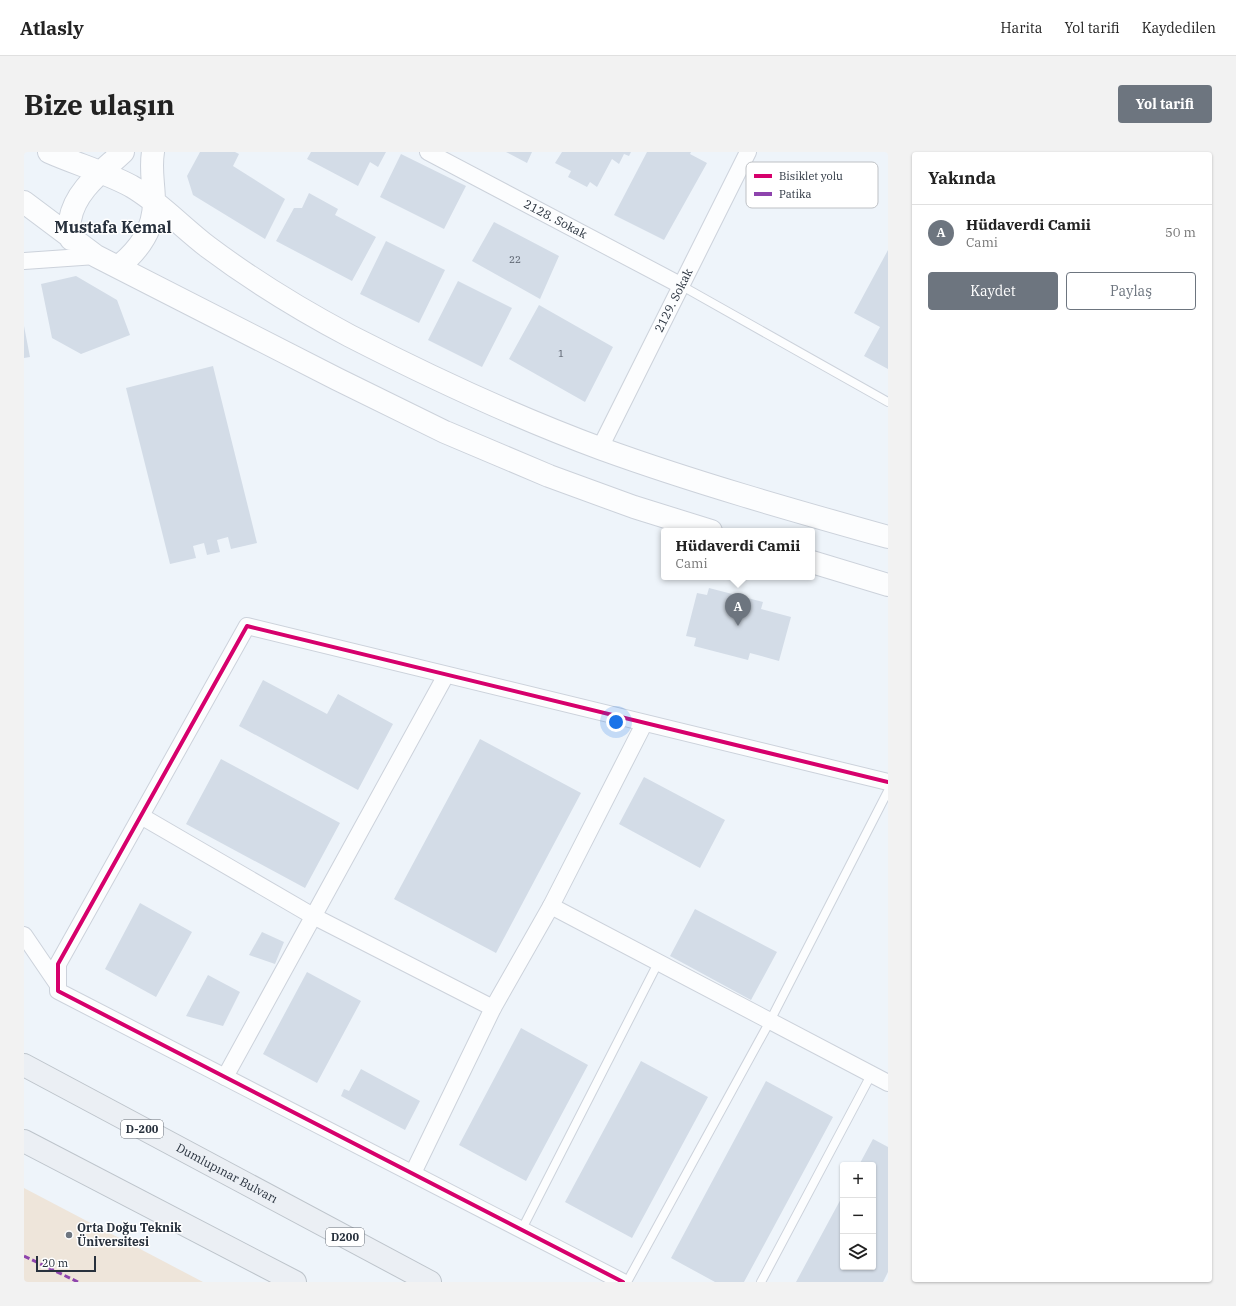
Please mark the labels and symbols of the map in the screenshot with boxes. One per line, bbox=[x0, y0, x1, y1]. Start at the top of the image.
legend bbox=[746, 162, 878, 208]
text: Bisiklet yolu bbox=[779, 169, 843, 183]
text: Patika bbox=[779, 187, 811, 201]
street label: 2128. Sokak bbox=[521, 196, 590, 242]
district label: Mustafa Kemal bbox=[54, 217, 172, 237]
house number: 22 bbox=[509, 253, 521, 266]
street label: 2129. Sokak bbox=[651, 266, 696, 335]
house number: 1 bbox=[558, 347, 564, 360]
pin: A bbox=[725, 593, 751, 626]
your location bbox=[606, 712, 626, 732]
road number: D-200 bbox=[121, 1120, 163, 1138]
street label: Dumlupınar Bulvarı bbox=[174, 1140, 281, 1206]
place label: Orta Doğu Teknik Üniversitesi bbox=[77, 1220, 182, 1249]
road number: D200 bbox=[326, 1228, 364, 1246]
marker: Orta Doğu Teknik Üniversitesi bbox=[64, 1230, 74, 1240]
scale bar bbox=[36, 1254, 96, 1273]

